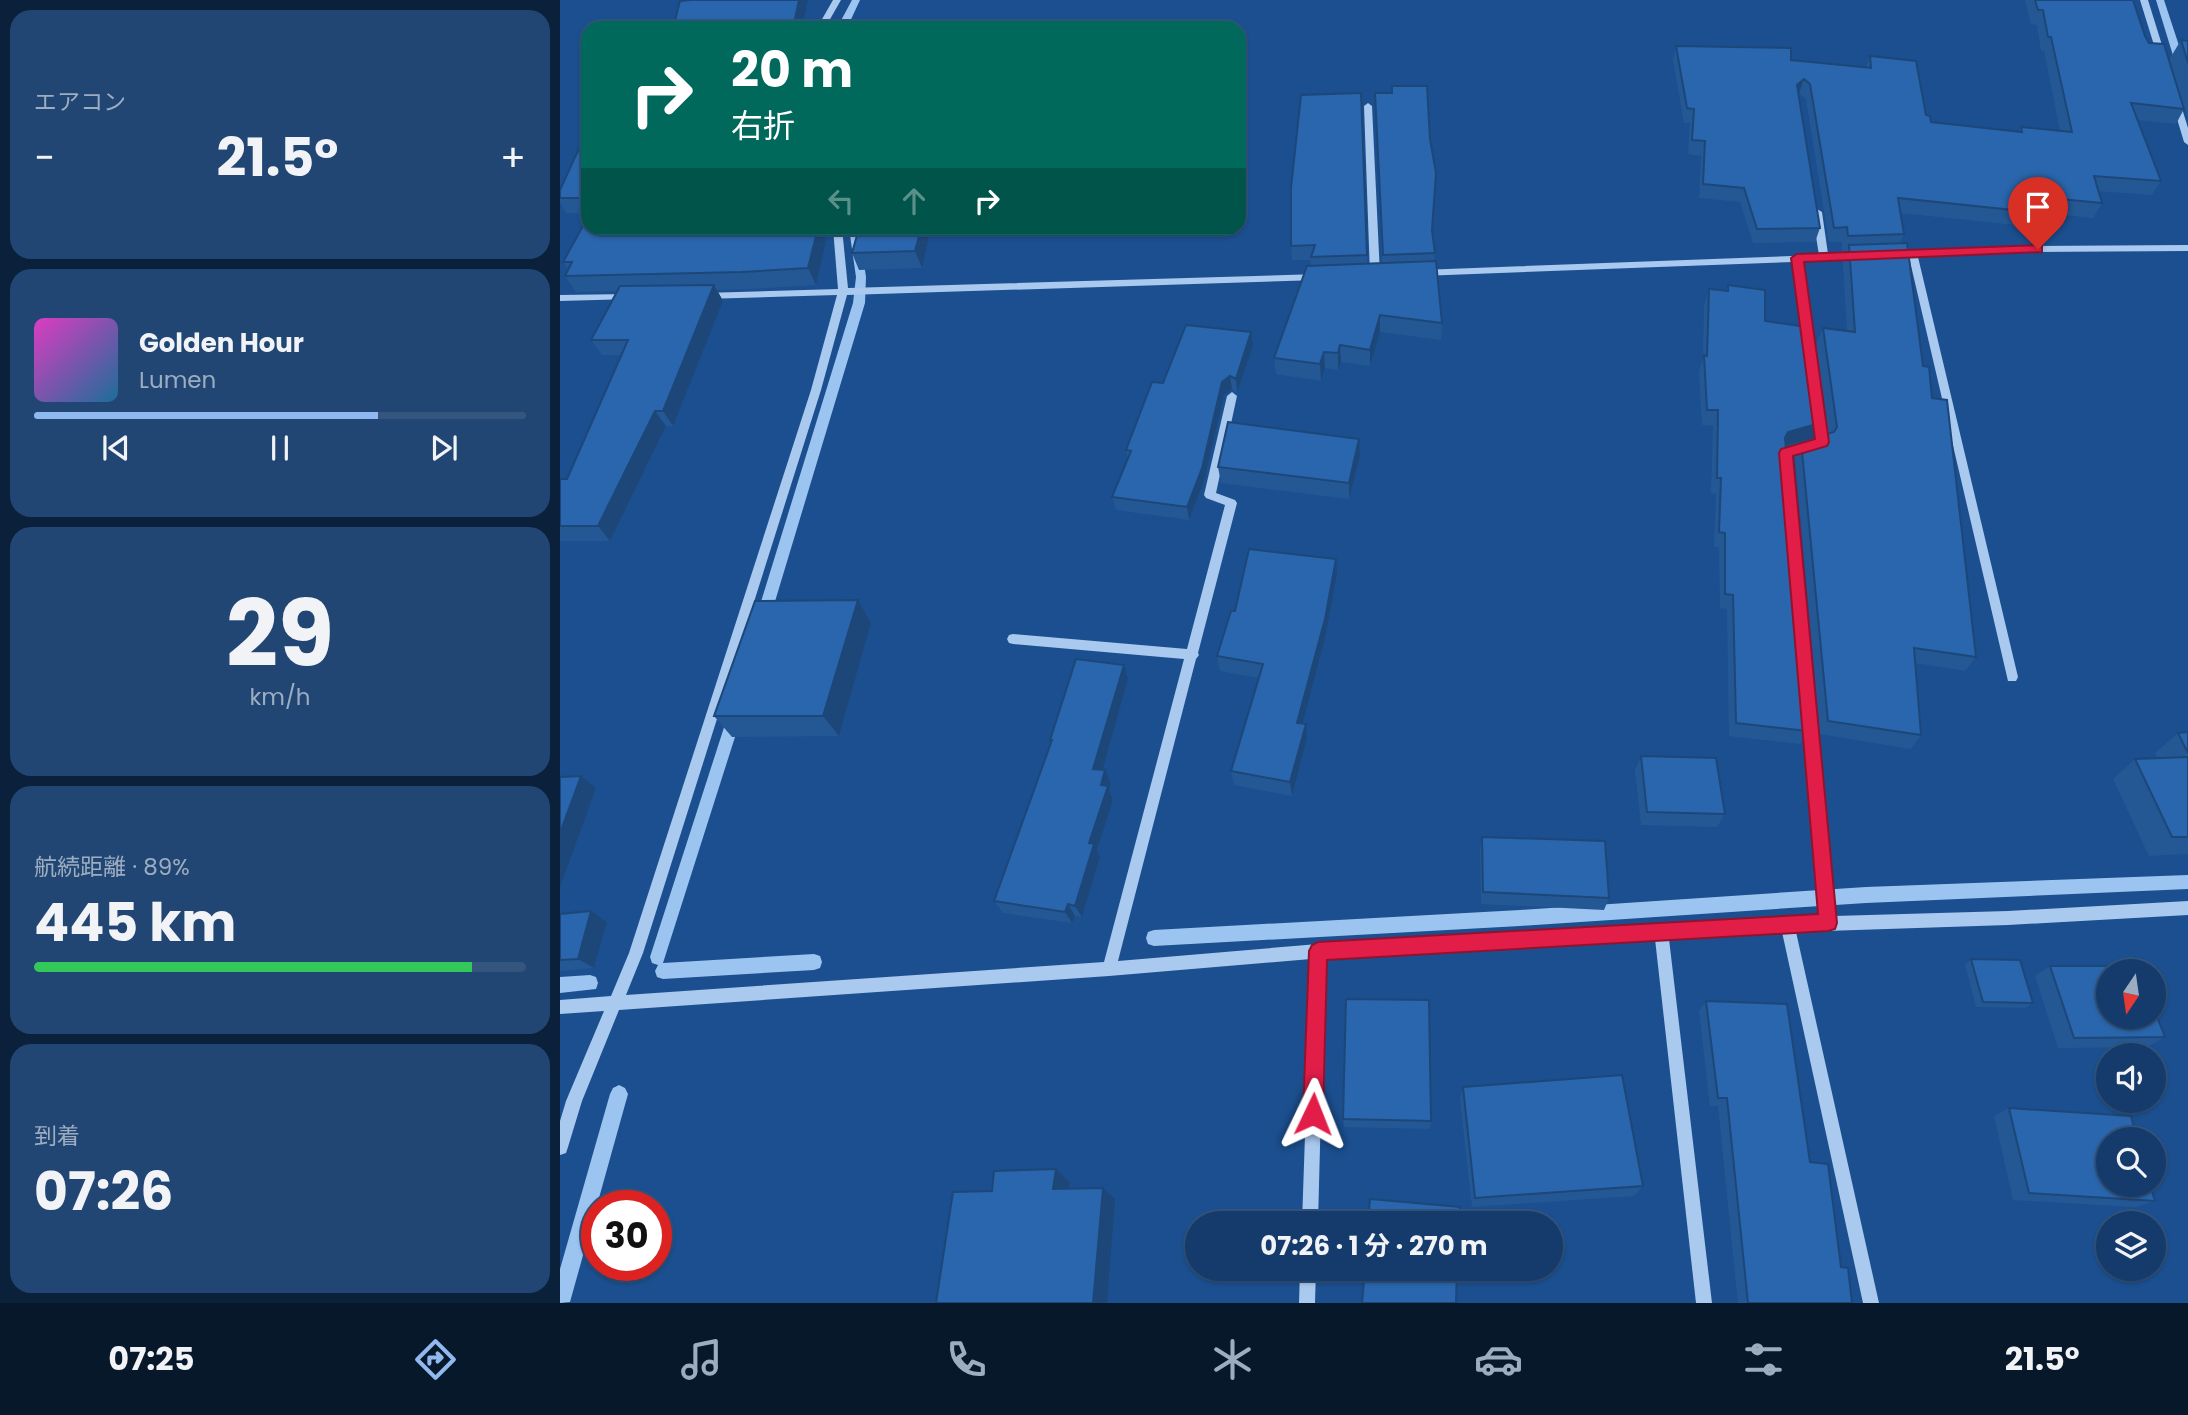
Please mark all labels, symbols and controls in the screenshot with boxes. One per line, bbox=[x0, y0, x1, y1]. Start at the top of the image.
text: 20 m bbox=[731, 36, 853, 104]
icon: right bbox=[616, 49, 707, 140]
text: エアコン bbox=[34, 86, 126, 118]
text: 右折 bbox=[731, 103, 795, 148]
text: 21.5° bbox=[217, 121, 338, 194]
text: − bbox=[34, 131, 55, 184]
text: + bbox=[500, 131, 526, 184]
pin bbox=[2008, 177, 2068, 249]
icon: left bbox=[822, 182, 860, 220]
icon: ahead bbox=[895, 182, 933, 220]
icon: right bbox=[968, 182, 1006, 220]
icon: arrive bbox=[2019, 188, 2057, 226]
text: Golden Hour bbox=[139, 325, 304, 361]
text: Lumen bbox=[139, 364, 216, 396]
icon: previous bbox=[97, 429, 135, 467]
icon: pause bbox=[261, 429, 299, 467]
icon: next bbox=[425, 429, 463, 467]
text: 29 bbox=[226, 570, 334, 698]
text: km/h bbox=[249, 681, 311, 713]
text: 航続距離 · 89% bbox=[34, 851, 190, 883]
text: 445 km bbox=[34, 886, 236, 959]
north arrow bbox=[2096, 959, 2166, 1029]
map controls bbox=[2096, 959, 2166, 1281]
button: sound bbox=[2096, 1043, 2166, 1113]
position arrow bbox=[1276, 1077, 1350, 1151]
text: 到着 bbox=[34, 1120, 80, 1152]
button: search bbox=[2096, 1127, 2166, 1197]
text: 07:26 bbox=[34, 1155, 173, 1228]
speed limit sign: 30 bbox=[581, 1190, 672, 1281]
button: layers bbox=[2096, 1211, 2166, 1281]
text: 07:26 · 1 分 · 270 m bbox=[1260, 1228, 1488, 1264]
icon: directions bbox=[411, 1335, 460, 1384]
icon: music bbox=[677, 1335, 726, 1384]
icon: phone bbox=[942, 1335, 991, 1384]
icon: climate bbox=[1208, 1335, 1257, 1384]
icon: car bbox=[1474, 1335, 1523, 1384]
icon: filters bbox=[1739, 1335, 1788, 1384]
text: 07:25 bbox=[108, 1336, 194, 1381]
text: 21.5° bbox=[2005, 1336, 2080, 1381]

